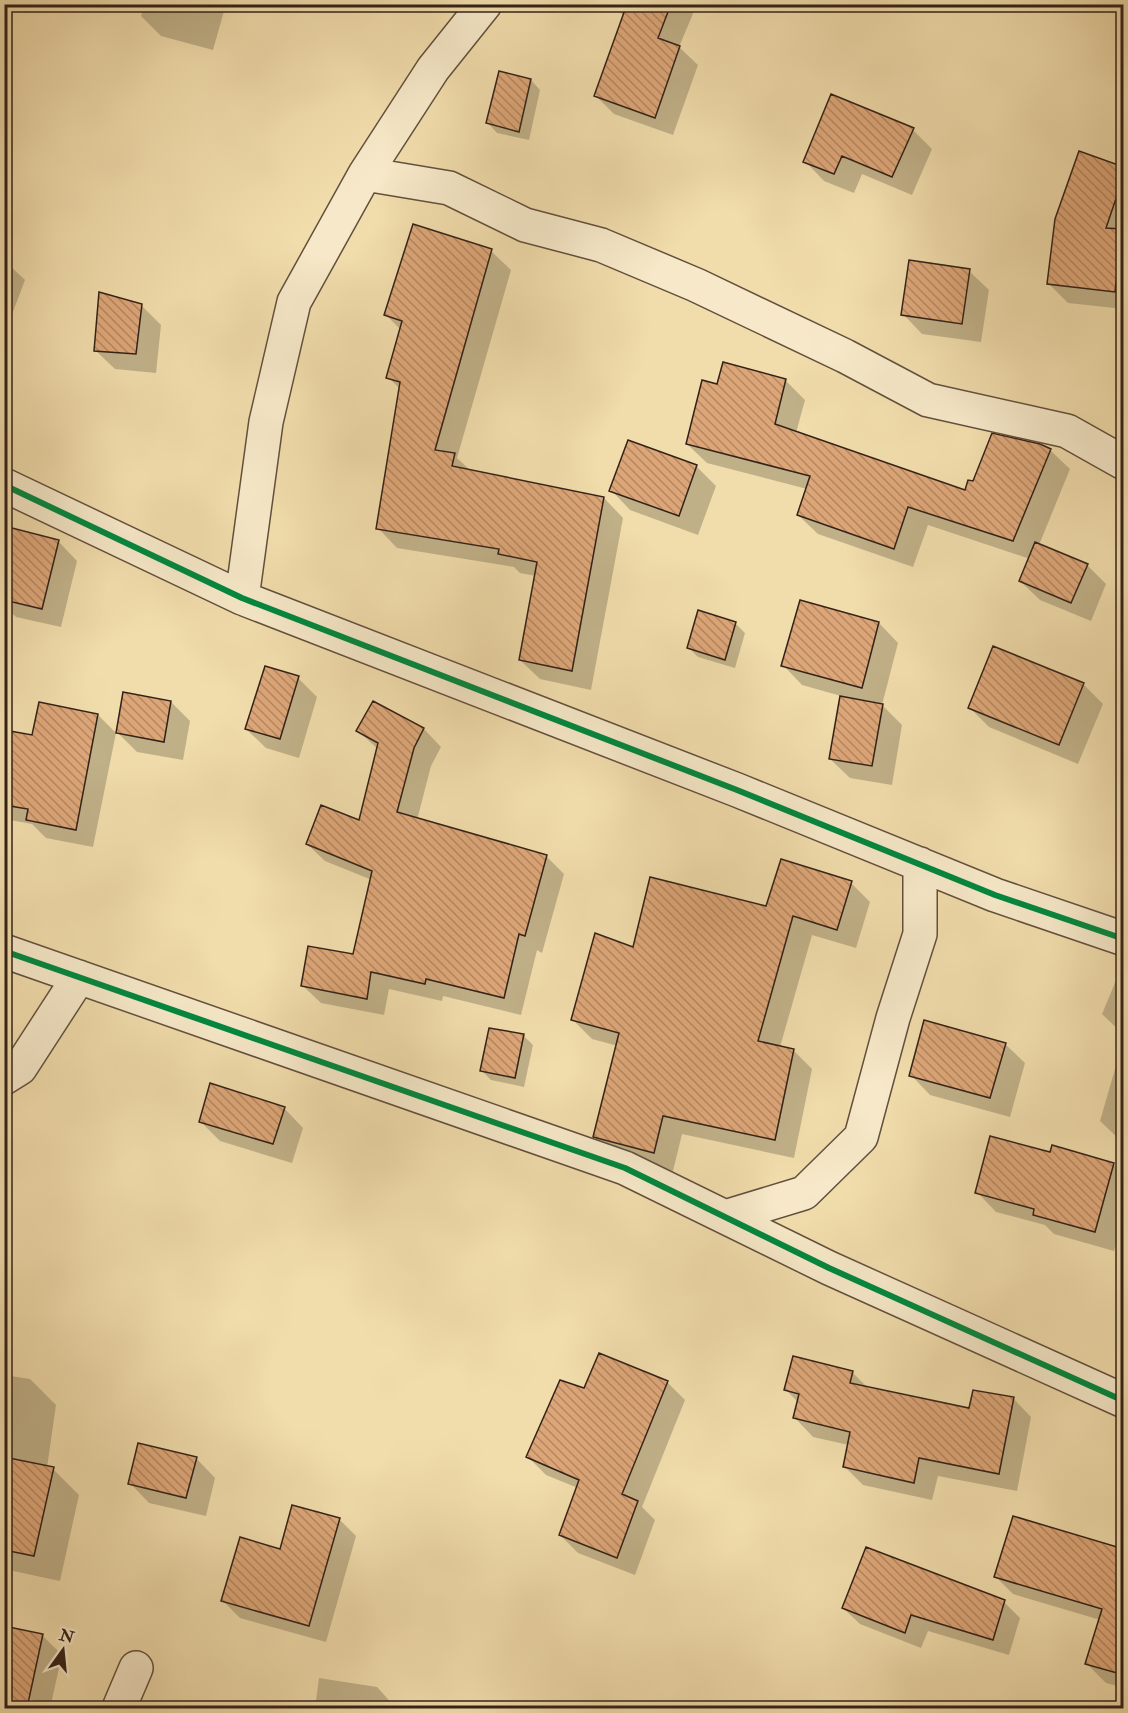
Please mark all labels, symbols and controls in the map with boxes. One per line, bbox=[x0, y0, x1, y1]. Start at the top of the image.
north arrow bbox=[33, 1620, 93, 1680]
text: N bbox=[56, 1625, 77, 1648]

